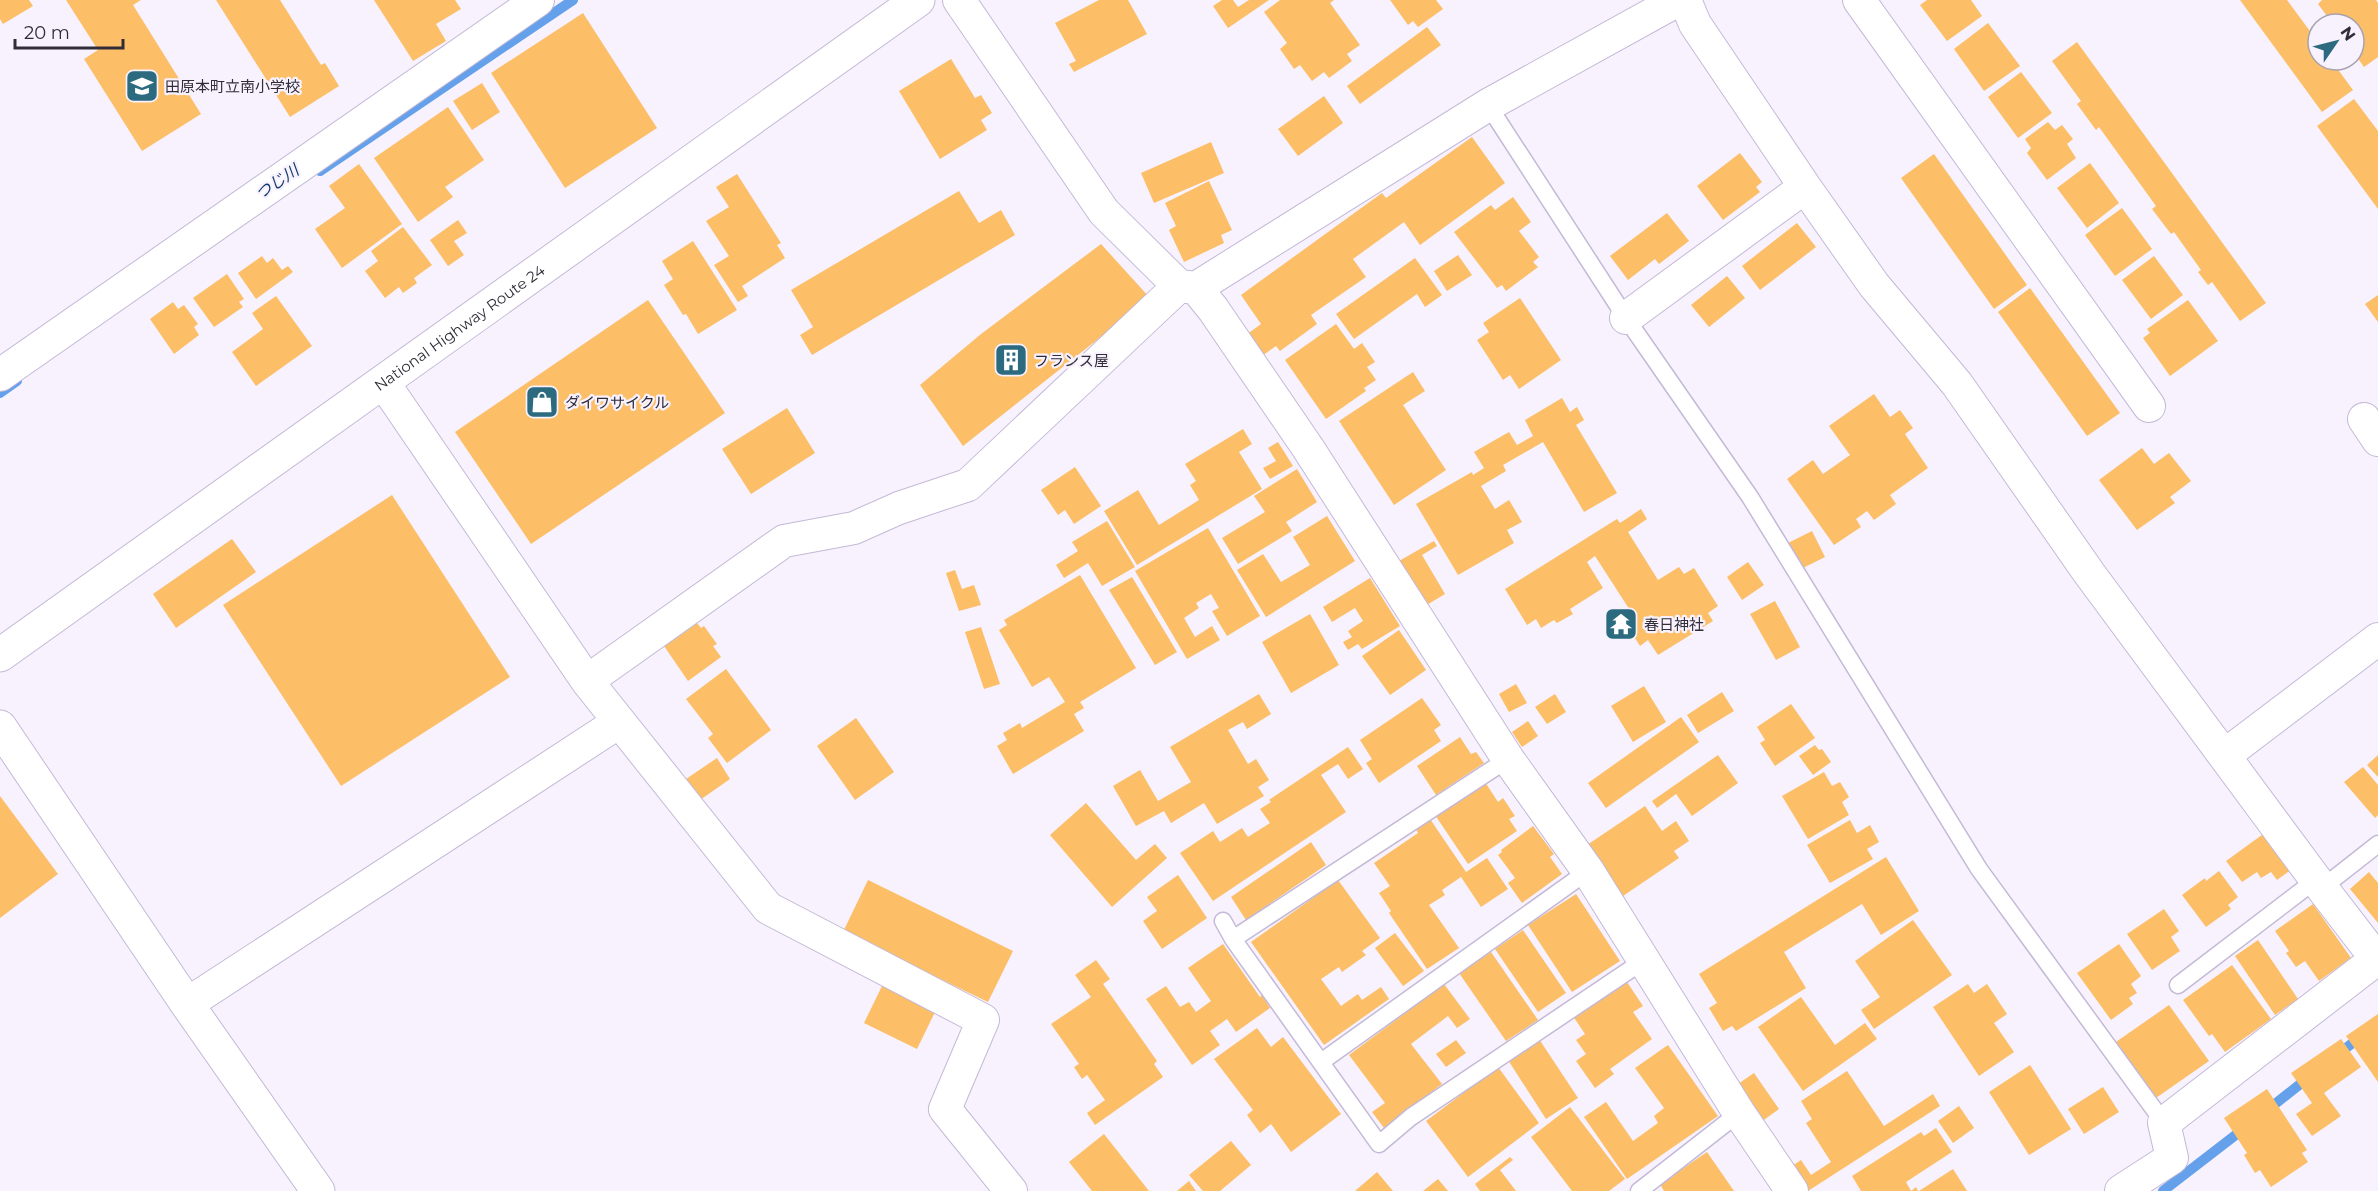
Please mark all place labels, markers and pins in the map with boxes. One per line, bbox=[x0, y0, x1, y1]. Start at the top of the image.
school or university icon: 田原本町立南小学校 bbox=[124, 68, 160, 104]
place label: 田原本町立南小学校 bbox=[165, 77, 300, 96]
building icon: フランス屋 bbox=[993, 342, 1029, 378]
place label: フランス屋 bbox=[1034, 351, 1109, 370]
shop icon: ダイワサイクル bbox=[524, 384, 560, 420]
place label: ダイワサイクル bbox=[565, 393, 669, 412]
temple icon: 春日神社 bbox=[1603, 606, 1639, 642]
place label: 春日神社 bbox=[1644, 615, 1704, 634]

